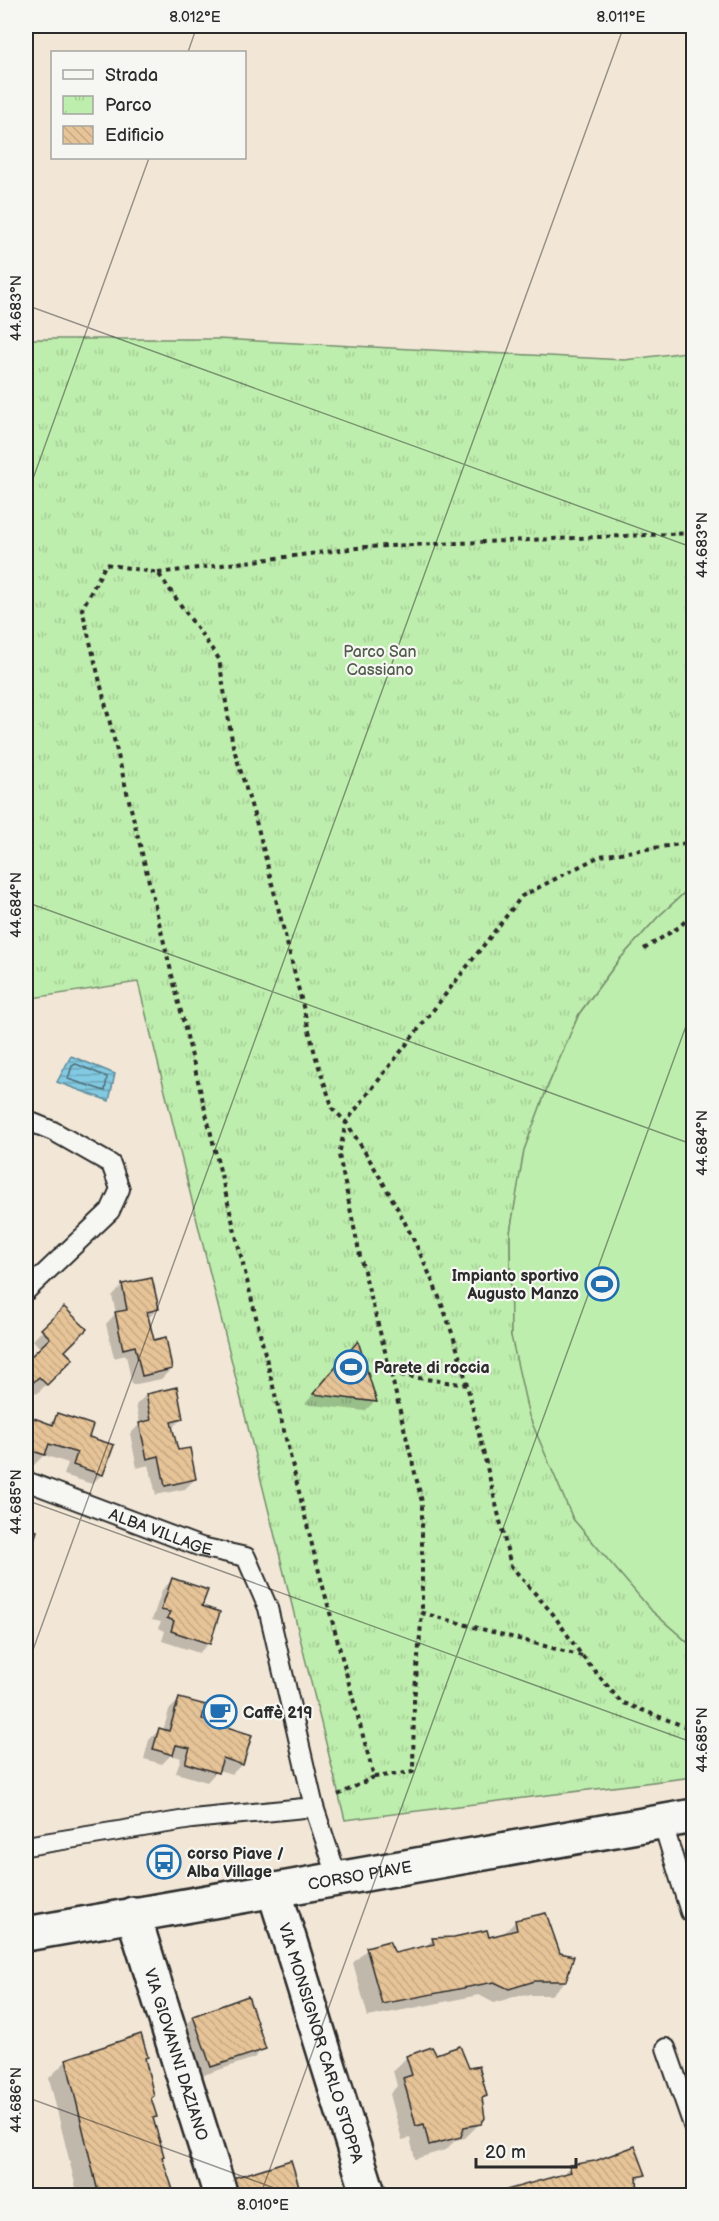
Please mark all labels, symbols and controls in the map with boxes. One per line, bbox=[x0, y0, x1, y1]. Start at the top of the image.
text: 8.012°E bbox=[169, 8, 221, 27]
text: 8.011°E bbox=[597, 8, 646, 27]
legend bbox=[51, 51, 246, 159]
text: Strada bbox=[105, 65, 158, 86]
text: Parco bbox=[105, 95, 152, 116]
text: Edificio bbox=[105, 125, 164, 146]
text: 44.683°N bbox=[7, 275, 26, 341]
text: 44.683°N bbox=[693, 512, 712, 578]
park label: Parco San Cassiano bbox=[343, 643, 417, 680]
text: 44.684°N bbox=[7, 872, 26, 938]
text: 44.684°N bbox=[693, 1110, 712, 1176]
sports icon: Impianto sportivo Augusto Manzo bbox=[584, 1266, 620, 1302]
place label: Impianto sportivo Augusto Manzo bbox=[452, 1267, 579, 1304]
sports icon: Parete di roccia bbox=[333, 1349, 369, 1385]
place label: Parete di roccia bbox=[374, 1359, 490, 1378]
text: 44.685°N bbox=[7, 1469, 26, 1535]
street label: ALBA VILLAGE bbox=[106, 1505, 214, 1560]
cafe icon: Caffè 219 bbox=[202, 1694, 238, 1730]
place label: Caffè 219 bbox=[243, 1704, 313, 1723]
text: 44.685°N bbox=[693, 1707, 712, 1773]
bus stop icon: corso Piave / Alba Village bbox=[146, 1844, 182, 1880]
place label: corso Piave / Alba Village bbox=[186, 1845, 284, 1882]
street label: CORSO PIAVE bbox=[307, 1858, 413, 1895]
street label: VIA MONSIGNOR CARLO STOPPA bbox=[274, 1921, 366, 2166]
street label: VIA GIOVANNI DAZIANO bbox=[140, 1966, 211, 2143]
text: 44.686°N bbox=[7, 2067, 26, 2133]
scale bar bbox=[476, 2131, 576, 2169]
text: 20 m bbox=[485, 2142, 526, 2163]
text: 8.010°E bbox=[237, 2196, 289, 2215]

